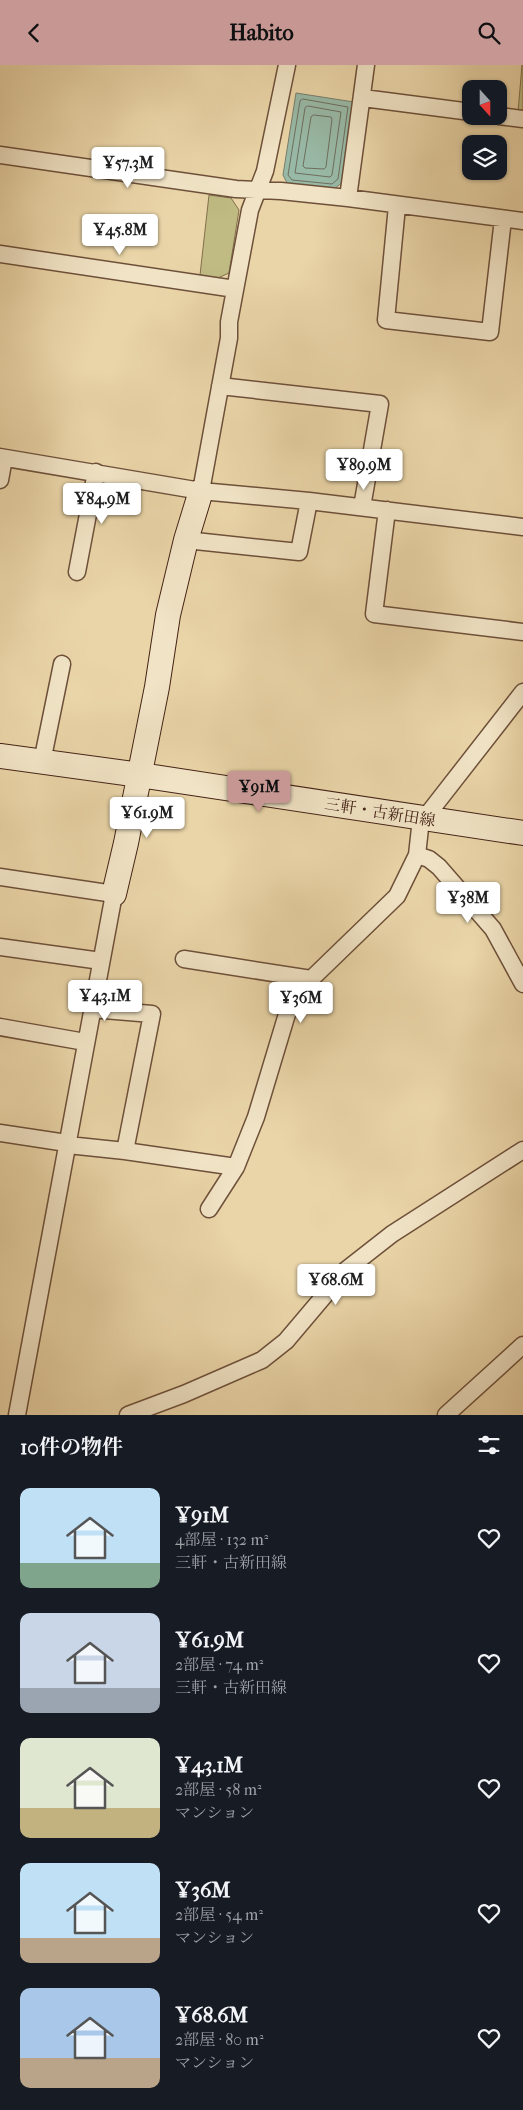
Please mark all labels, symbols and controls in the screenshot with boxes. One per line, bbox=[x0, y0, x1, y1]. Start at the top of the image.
icon: back bbox=[20, 19, 48, 47]
icon: search bbox=[475, 19, 503, 47]
text: Habito bbox=[229, 20, 294, 46]
north arrow bbox=[462, 80, 508, 125]
map controls bbox=[462, 80, 507, 180]
button: layers bbox=[462, 135, 507, 180]
pin: ¥57.3M bbox=[87, 147, 169, 189]
text: ¥57.3M bbox=[102, 153, 154, 172]
pin: ¥45.8M bbox=[79, 213, 161, 256]
text: ¥45.8M bbox=[93, 220, 147, 239]
pin: ¥89.9M bbox=[323, 449, 405, 491]
text: ¥89.9M bbox=[337, 455, 391, 474]
pin: ¥84.9M bbox=[61, 483, 143, 525]
text: ¥84.9M bbox=[74, 489, 130, 508]
pin: ¥91M bbox=[229, 771, 289, 813]
text: ¥91M bbox=[238, 777, 280, 796]
street label: 三軒・古新田線 bbox=[323, 794, 437, 830]
pin: ¥61.9M bbox=[106, 797, 188, 839]
text: ¥61.9M bbox=[121, 803, 173, 822]
pin: ¥38M bbox=[438, 881, 498, 924]
text: ¥38M bbox=[447, 888, 489, 907]
pin: ¥43.1M bbox=[64, 979, 146, 1022]
pin: ¥36M bbox=[271, 981, 331, 1024]
text: ¥43.1M bbox=[79, 986, 131, 1005]
text: ¥36M bbox=[280, 988, 322, 1007]
pin: ¥68.6M bbox=[295, 1263, 377, 1306]
text: ¥68.6M bbox=[308, 1270, 364, 1289]
icon: filters bbox=[475, 1431, 503, 1459]
text: 10件の物件 bbox=[20, 1435, 123, 1459]
text: ¥91M bbox=[175, 1503, 229, 1527]
icon: home bbox=[60, 1508, 120, 1568]
icon: heart bbox=[475, 1524, 503, 1552]
text: 4部屋 · 132 m² bbox=[175, 1530, 268, 1549]
text: 三軒・古新田線 bbox=[175, 1553, 287, 1572]
text: ¥61.9M bbox=[175, 1628, 244, 1652]
icon: home bbox=[60, 1633, 120, 1693]
icon: heart bbox=[475, 1649, 503, 1677]
text: 2部屋 · 74 m² bbox=[175, 1655, 263, 1674]
text: 三軒・古新田線 bbox=[175, 1678, 287, 1697]
text: ¥43.1M bbox=[175, 1753, 243, 1777]
icon: home bbox=[60, 1758, 120, 1818]
icon: heart bbox=[475, 1774, 503, 1802]
text: 2部屋 · 58 m² bbox=[175, 1780, 262, 1799]
text: マンション bbox=[175, 1803, 254, 1822]
text: ¥36M bbox=[175, 1878, 231, 1902]
icon: home bbox=[60, 1883, 120, 1943]
icon: heart bbox=[475, 1899, 503, 1927]
text: 2部屋 · 54 m² bbox=[175, 1905, 263, 1924]
text: マンション bbox=[175, 1928, 254, 1947]
text: ¥68.6M bbox=[175, 2003, 248, 2027]
icon: home bbox=[60, 2008, 120, 2068]
icon: heart bbox=[475, 2024, 503, 2052]
text: 2部屋 · 80 m² bbox=[175, 2030, 263, 2049]
text: マンション bbox=[175, 2053, 254, 2072]

